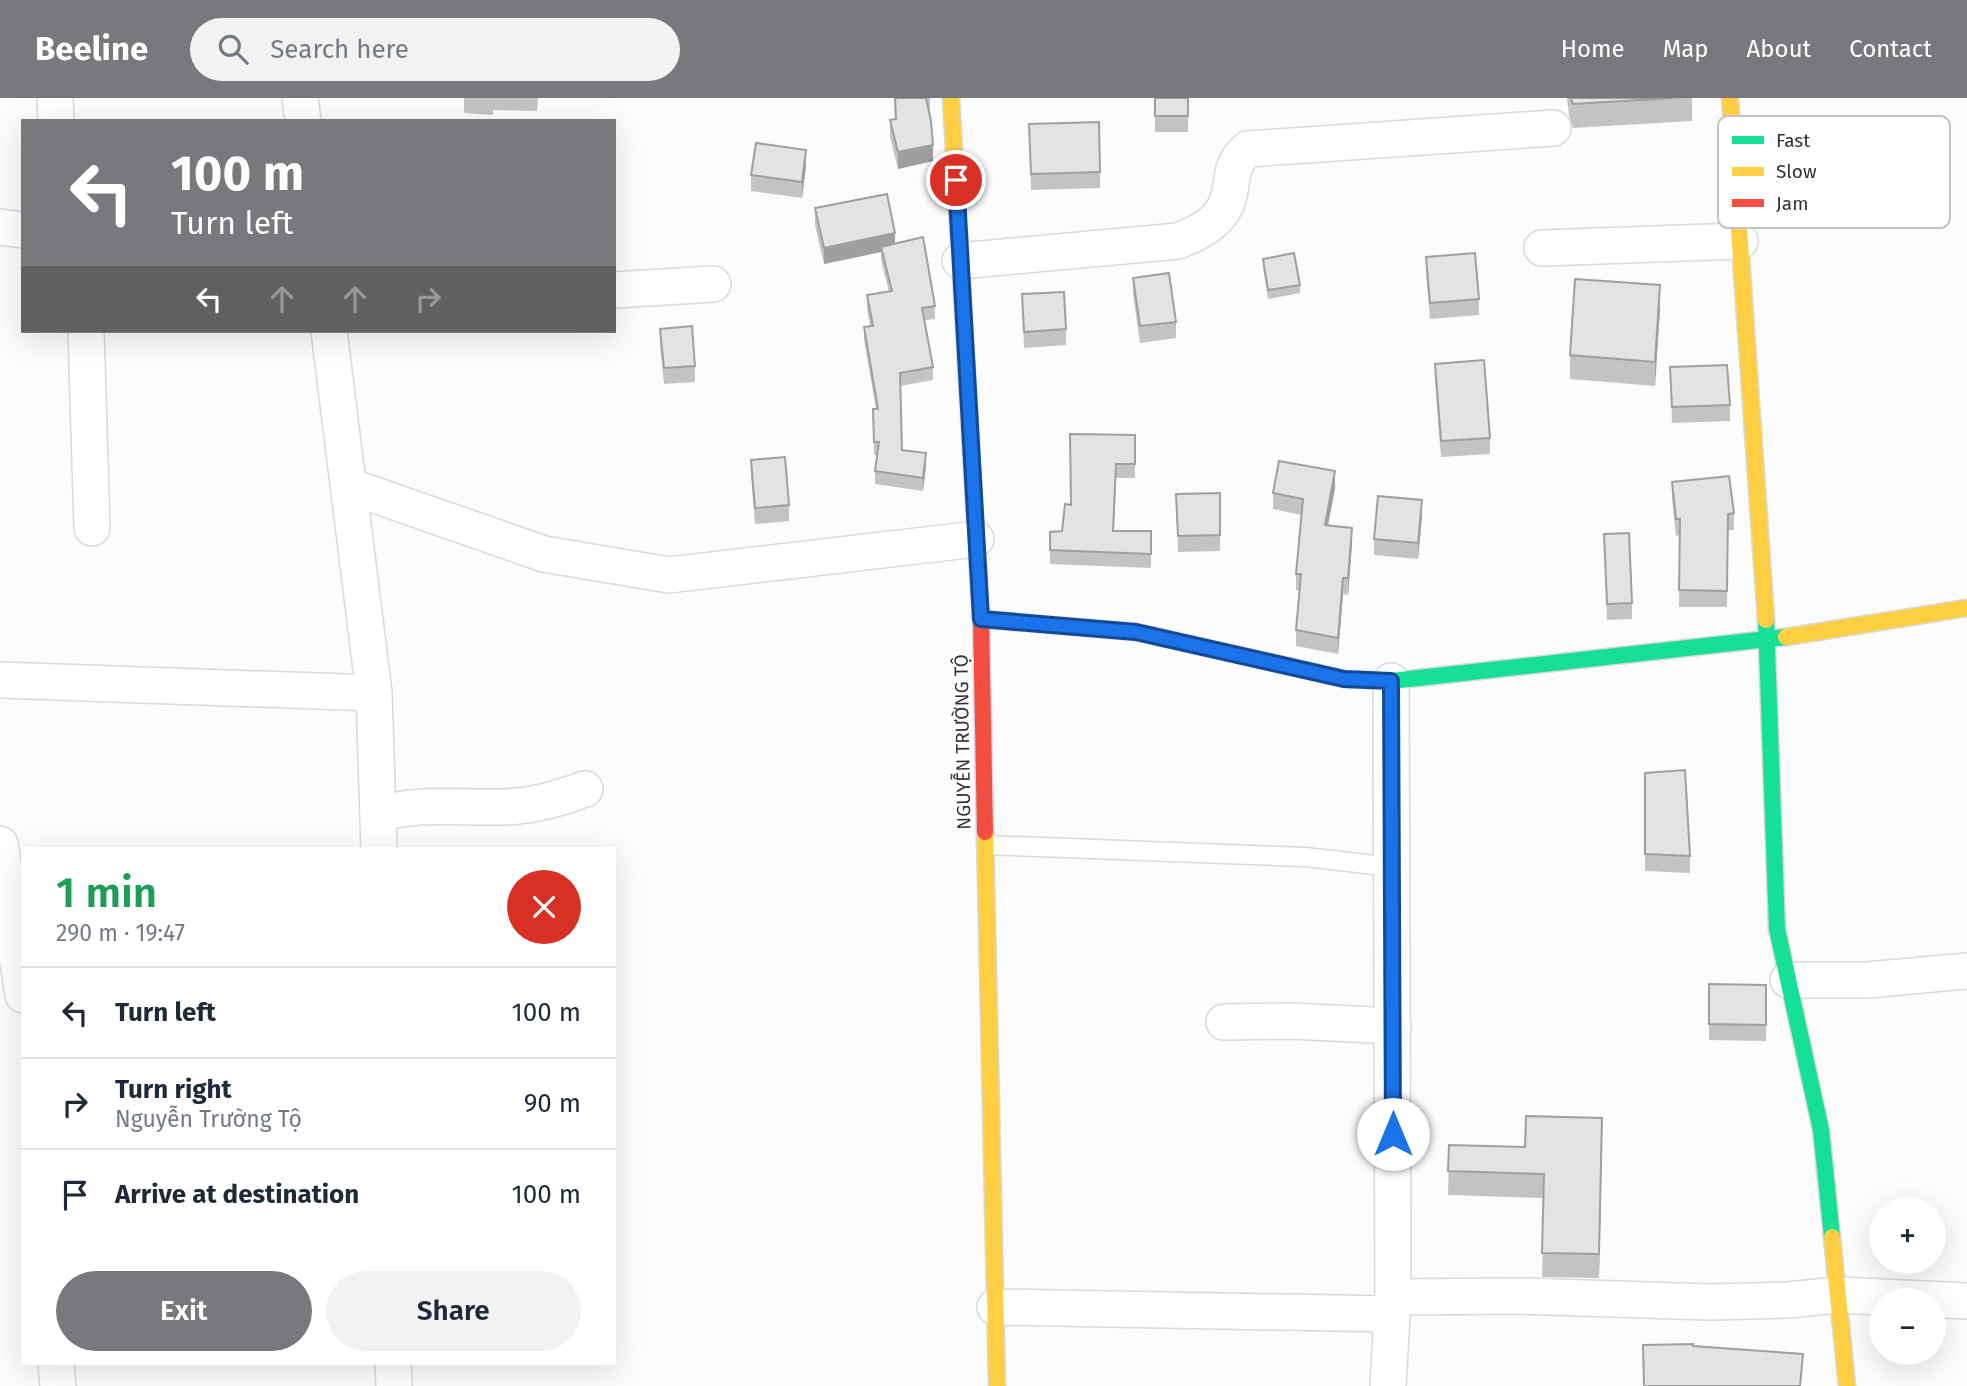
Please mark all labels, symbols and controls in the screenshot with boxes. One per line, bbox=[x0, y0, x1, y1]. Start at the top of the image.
search box bbox=[190, 18, 680, 81]
text: Beeline bbox=[35, 29, 148, 69]
icon: search bbox=[214, 30, 252, 68]
text: Search here bbox=[270, 34, 409, 65]
text: Home bbox=[1561, 35, 1625, 63]
text: Map bbox=[1663, 35, 1709, 63]
text: About bbox=[1747, 35, 1811, 63]
text: Contact bbox=[1849, 35, 1932, 63]
legend bbox=[1718, 116, 1950, 228]
text: Fast bbox=[1776, 129, 1810, 152]
text: 100 m bbox=[171, 144, 304, 203]
icon: left bbox=[56, 147, 147, 238]
pin bbox=[926, 150, 986, 210]
text: Slow bbox=[1776, 160, 1817, 183]
icon: arrive bbox=[937, 161, 975, 199]
text: Jam bbox=[1776, 192, 1808, 215]
text: Turn left bbox=[171, 204, 293, 242]
icon: left bbox=[190, 280, 228, 318]
icon: ahead bbox=[263, 280, 301, 318]
icon: ahead bbox=[336, 280, 374, 318]
icon: right bbox=[409, 280, 447, 318]
street label: NGUYỄN TRƯỜNG TỘ bbox=[947, 654, 976, 830]
text: 1 min bbox=[56, 868, 157, 918]
button: close bbox=[507, 870, 581, 944]
text: 290 m · 19:47 bbox=[56, 919, 185, 947]
icon: left bbox=[56, 994, 94, 1032]
text: Turn left bbox=[115, 997, 216, 1028]
text: 100 m bbox=[512, 997, 581, 1028]
text: Turn right bbox=[115, 1074, 232, 1105]
icon: right bbox=[56, 1085, 94, 1123]
text: 90 m bbox=[524, 1088, 581, 1119]
position arrow bbox=[1356, 1097, 1430, 1171]
text: Nguyễn Trường Tộ bbox=[115, 1105, 302, 1133]
icon: arrive bbox=[56, 1176, 94, 1214]
text: Arrive at destination bbox=[115, 1179, 359, 1210]
text: 100 m bbox=[512, 1179, 581, 1210]
map controls bbox=[1869, 1197, 1946, 1365]
button: + bbox=[1869, 1197, 1946, 1274]
button: Exit bbox=[56, 1271, 312, 1351]
button: Share bbox=[326, 1271, 581, 1351]
button: − bbox=[1869, 1288, 1946, 1365]

